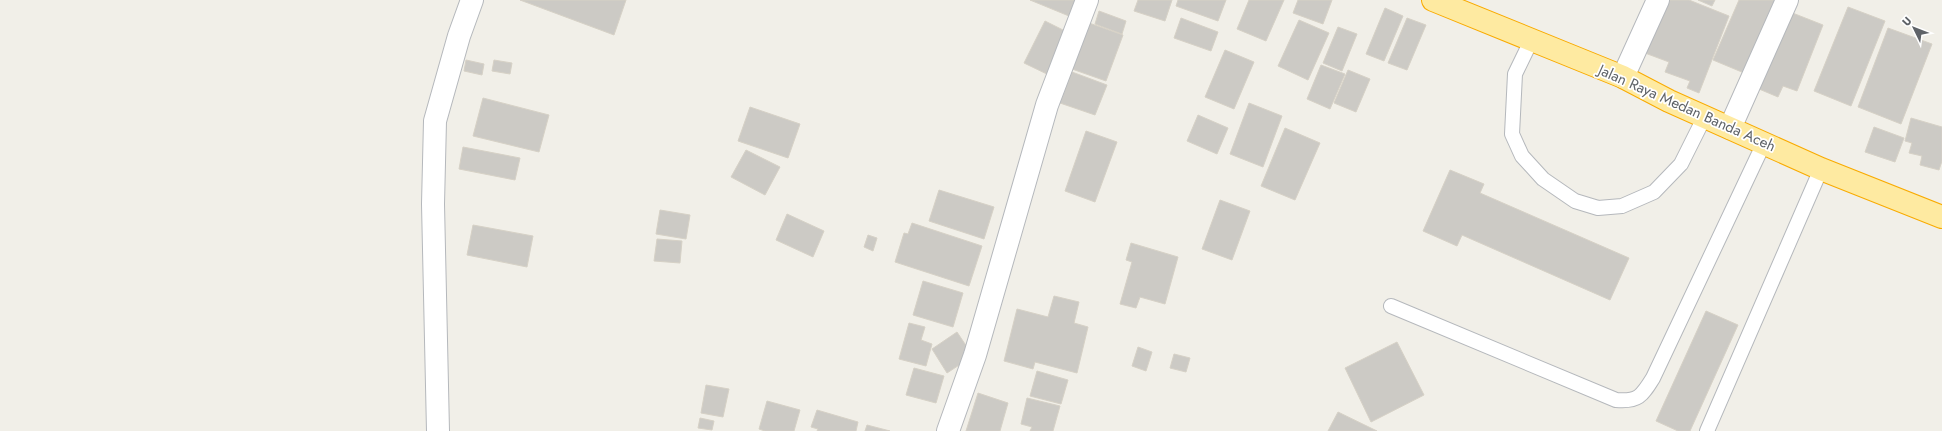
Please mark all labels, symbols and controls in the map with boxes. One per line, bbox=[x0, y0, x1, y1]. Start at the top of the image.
north arrow bbox=[1894, 8, 1934, 48]
text: U bbox=[1898, 13, 1915, 29]
street label: Jalan Raya Medan Banda Aceh bbox=[1593, 58, 1779, 157]

